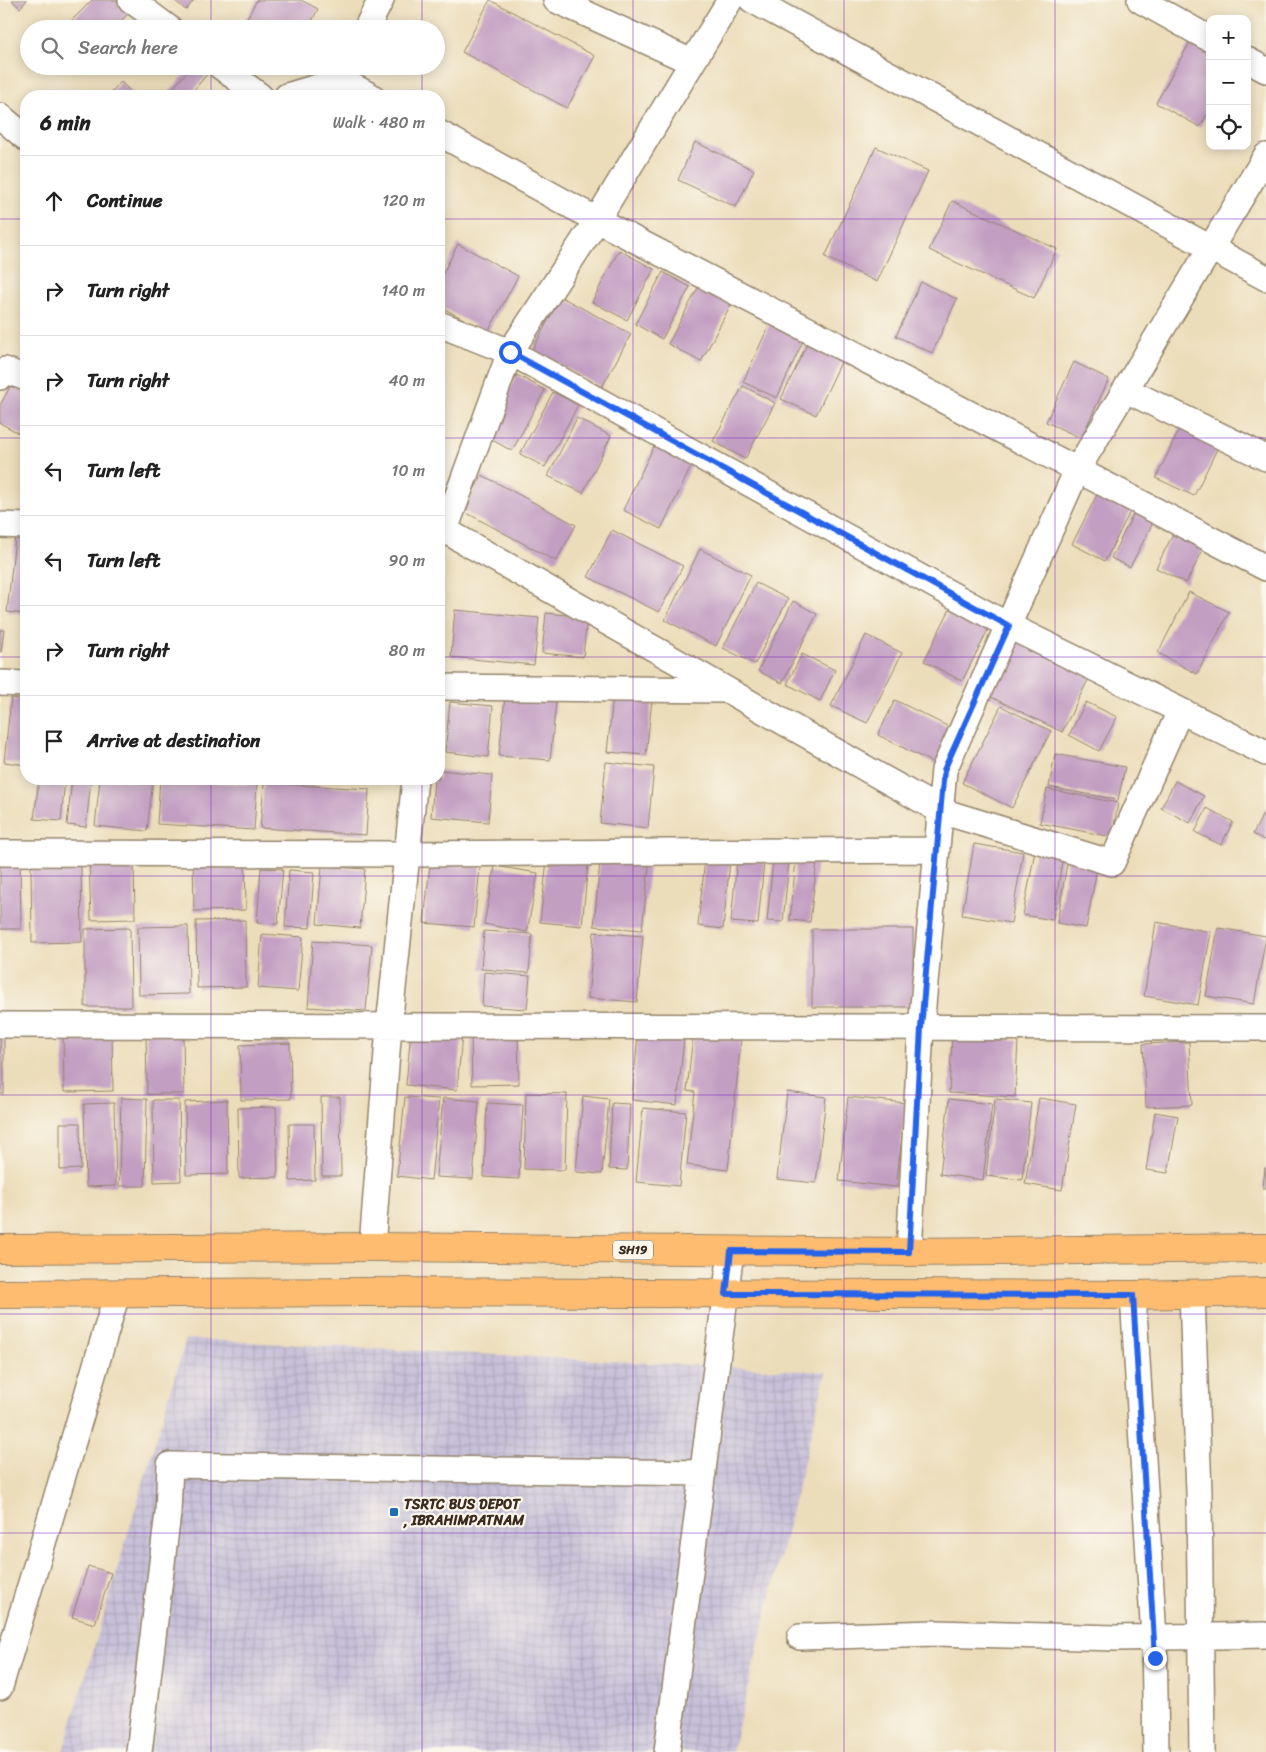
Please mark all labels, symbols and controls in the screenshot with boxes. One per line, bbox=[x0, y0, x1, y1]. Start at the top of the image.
map controls bbox=[1206, 15, 1251, 150]
button: + bbox=[1206, 15, 1251, 60]
search box bbox=[20, 20, 445, 75]
text: Search here bbox=[78, 31, 178, 64]
icon: search bbox=[38, 34, 66, 62]
button: − bbox=[1206, 60, 1251, 105]
text: 6 min bbox=[40, 104, 91, 142]
button: locate bbox=[1206, 105, 1251, 150]
text: Walk · 480 m bbox=[333, 108, 425, 137]
text: Continue bbox=[87, 184, 163, 217]
text: 120 m bbox=[382, 186, 425, 215]
icon: ahead bbox=[40, 187, 68, 215]
text: Turn right bbox=[87, 274, 169, 307]
text: 140 m bbox=[382, 276, 425, 305]
icon: right bbox=[40, 277, 68, 305]
route start bbox=[499, 341, 522, 364]
text: Turn right bbox=[87, 364, 169, 397]
text: 40 m bbox=[388, 366, 425, 395]
icon: right bbox=[40, 367, 68, 395]
text: Turn left bbox=[87, 454, 160, 487]
text: 10 m bbox=[392, 456, 425, 485]
icon: left bbox=[40, 457, 68, 485]
text: Turn left bbox=[87, 544, 160, 577]
text: 90 m bbox=[389, 546, 425, 575]
icon: left bbox=[40, 547, 68, 575]
text: Turn right bbox=[87, 634, 169, 667]
text: 80 m bbox=[389, 636, 425, 665]
icon: right bbox=[40, 637, 68, 665]
text: Arrive at destination bbox=[87, 724, 260, 757]
icon: arrive bbox=[40, 727, 68, 755]
road number: SH19 bbox=[613, 1240, 653, 1260]
place label: TSRTC BUS DEPOT , IBRAHIMPATNAM bbox=[403, 1492, 525, 1533]
marker: TSRTC BUS DEPOT , IBRAHIMPATNAM bbox=[388, 1506, 400, 1518]
route end bbox=[1144, 1647, 1167, 1670]

